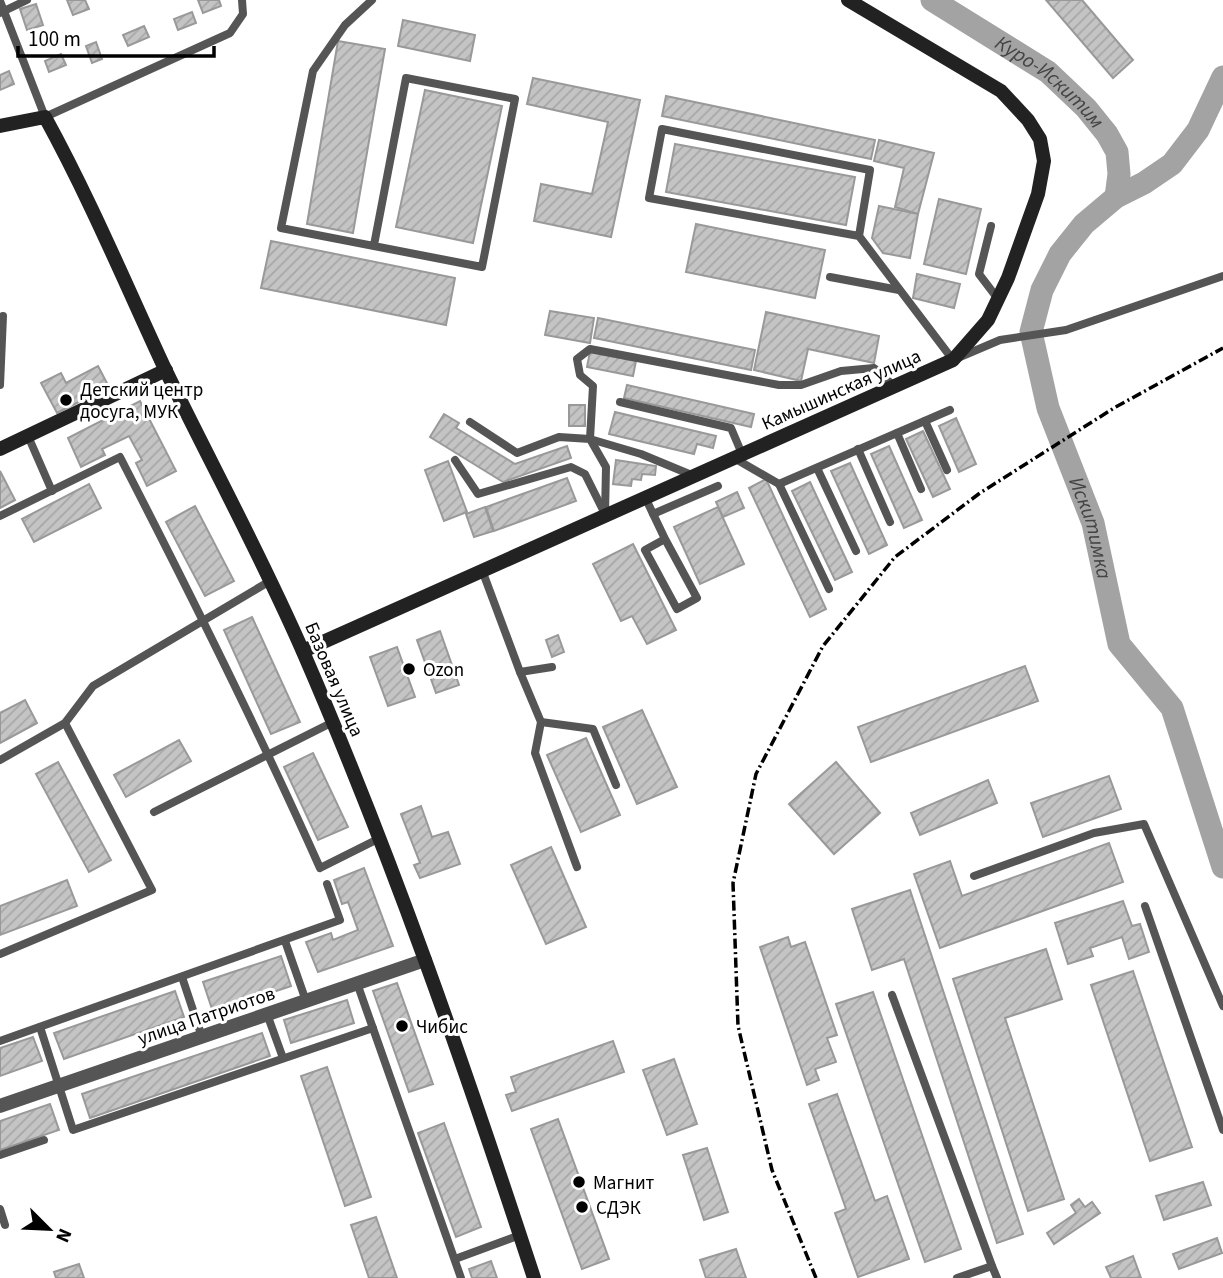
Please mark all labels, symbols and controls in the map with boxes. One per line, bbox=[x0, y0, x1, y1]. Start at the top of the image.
scale bar bbox=[18, 14, 214, 58]
text: 100 m bbox=[28, 24, 81, 54]
water label: Куро-Искитим bbox=[989, 28, 1112, 135]
street label: Камышинская улица bbox=[758, 343, 926, 438]
place label: Детский центр досуга, МУК bbox=[80, 377, 203, 426]
marker: Детский центр досуга, МУК bbox=[58, 392, 74, 408]
water label: Искитимка bbox=[1061, 472, 1120, 582]
street label: Базовая улица bbox=[297, 618, 370, 741]
place label: Ozon bbox=[423, 657, 464, 684]
marker: Ozon bbox=[401, 661, 417, 677]
street label: улица Патриотов bbox=[134, 980, 279, 1053]
place label: Чибис bbox=[416, 1014, 468, 1041]
marker: Чибис bbox=[394, 1018, 410, 1034]
place label: Магнит bbox=[593, 1170, 655, 1197]
marker: Магнит bbox=[571, 1174, 587, 1190]
north arrow bbox=[14, 1194, 84, 1264]
place label: СДЭК bbox=[596, 1195, 641, 1222]
marker: СДЭК bbox=[574, 1199, 590, 1215]
text: N bbox=[48, 1224, 78, 1247]

